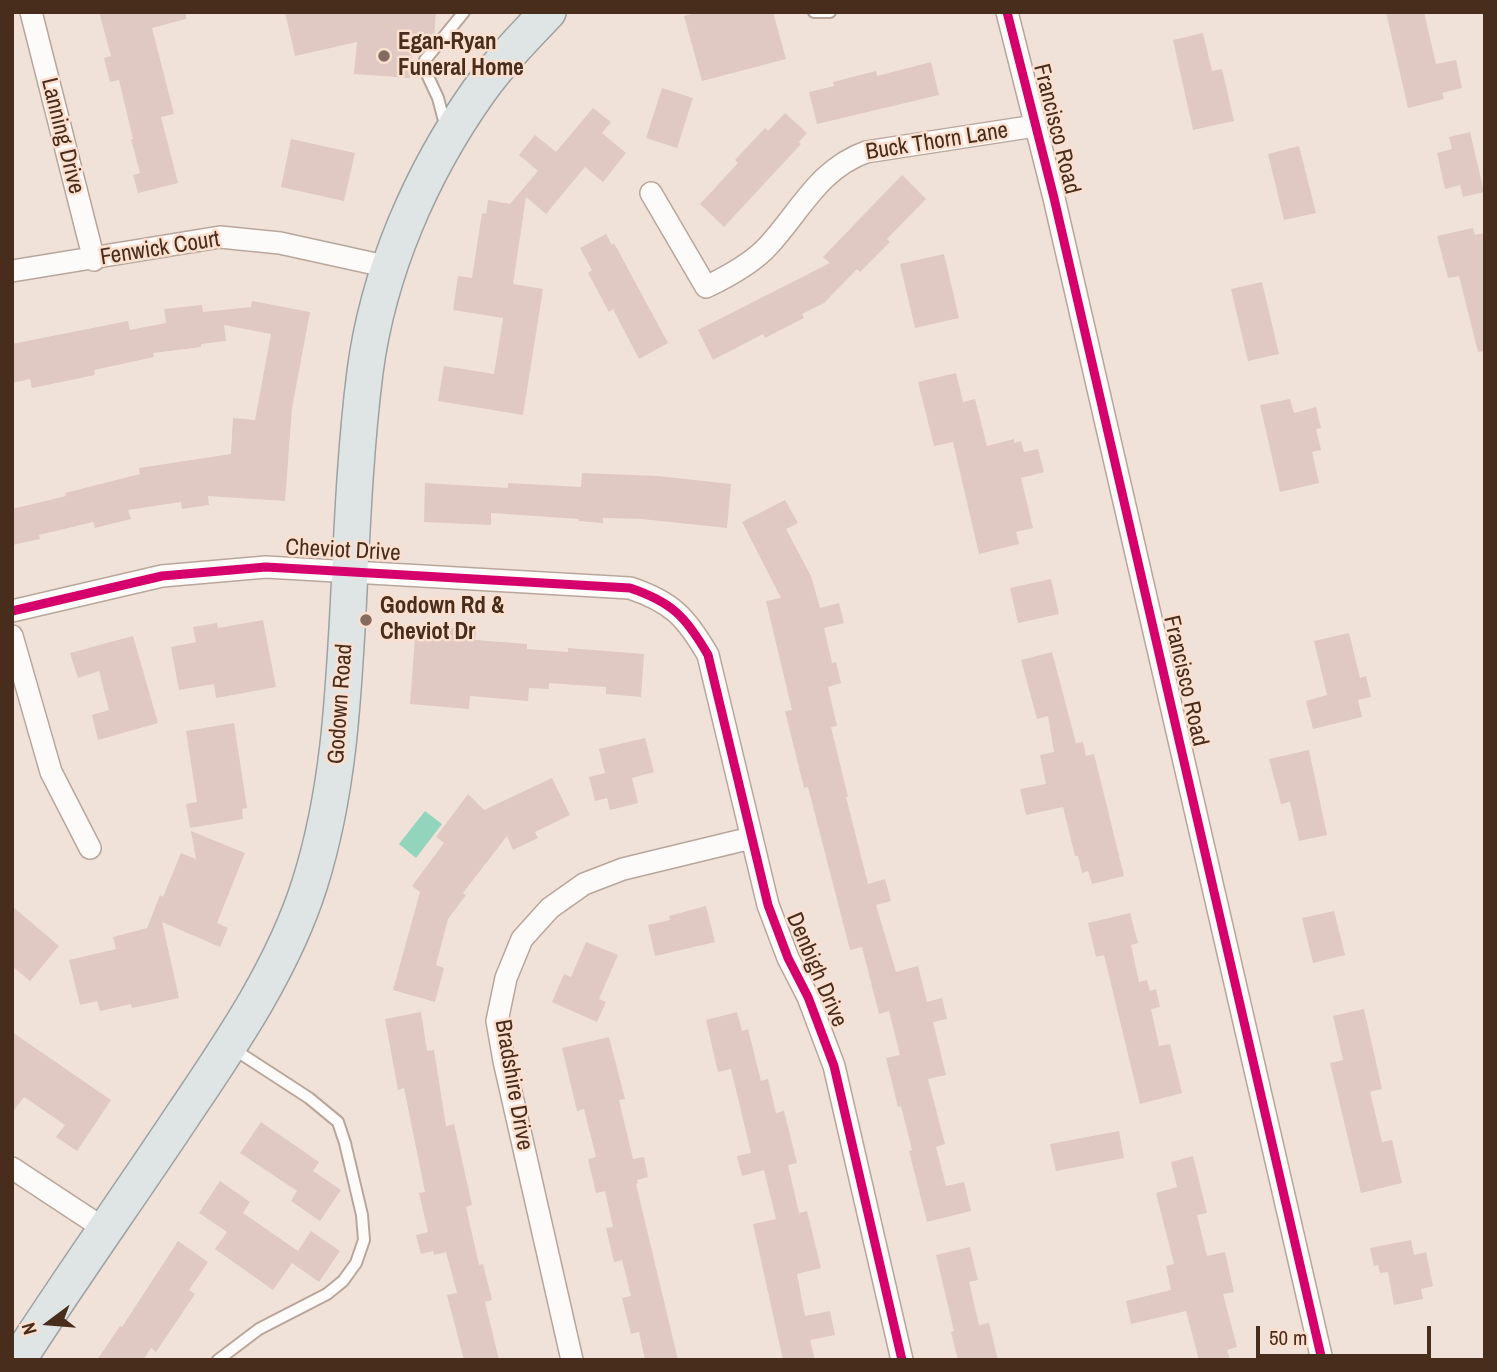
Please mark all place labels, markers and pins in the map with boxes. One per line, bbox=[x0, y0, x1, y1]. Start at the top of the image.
place label: Egan-Ryan Funeral Home bbox=[398, 29, 524, 83]
marker: Egan-Ryan Funeral Home bbox=[376, 48, 392, 64]
place label: Godown Rd & Cheviot Dr bbox=[380, 593, 505, 647]
marker: Godown Rd & Cheviot Dr bbox=[358, 612, 374, 628]

